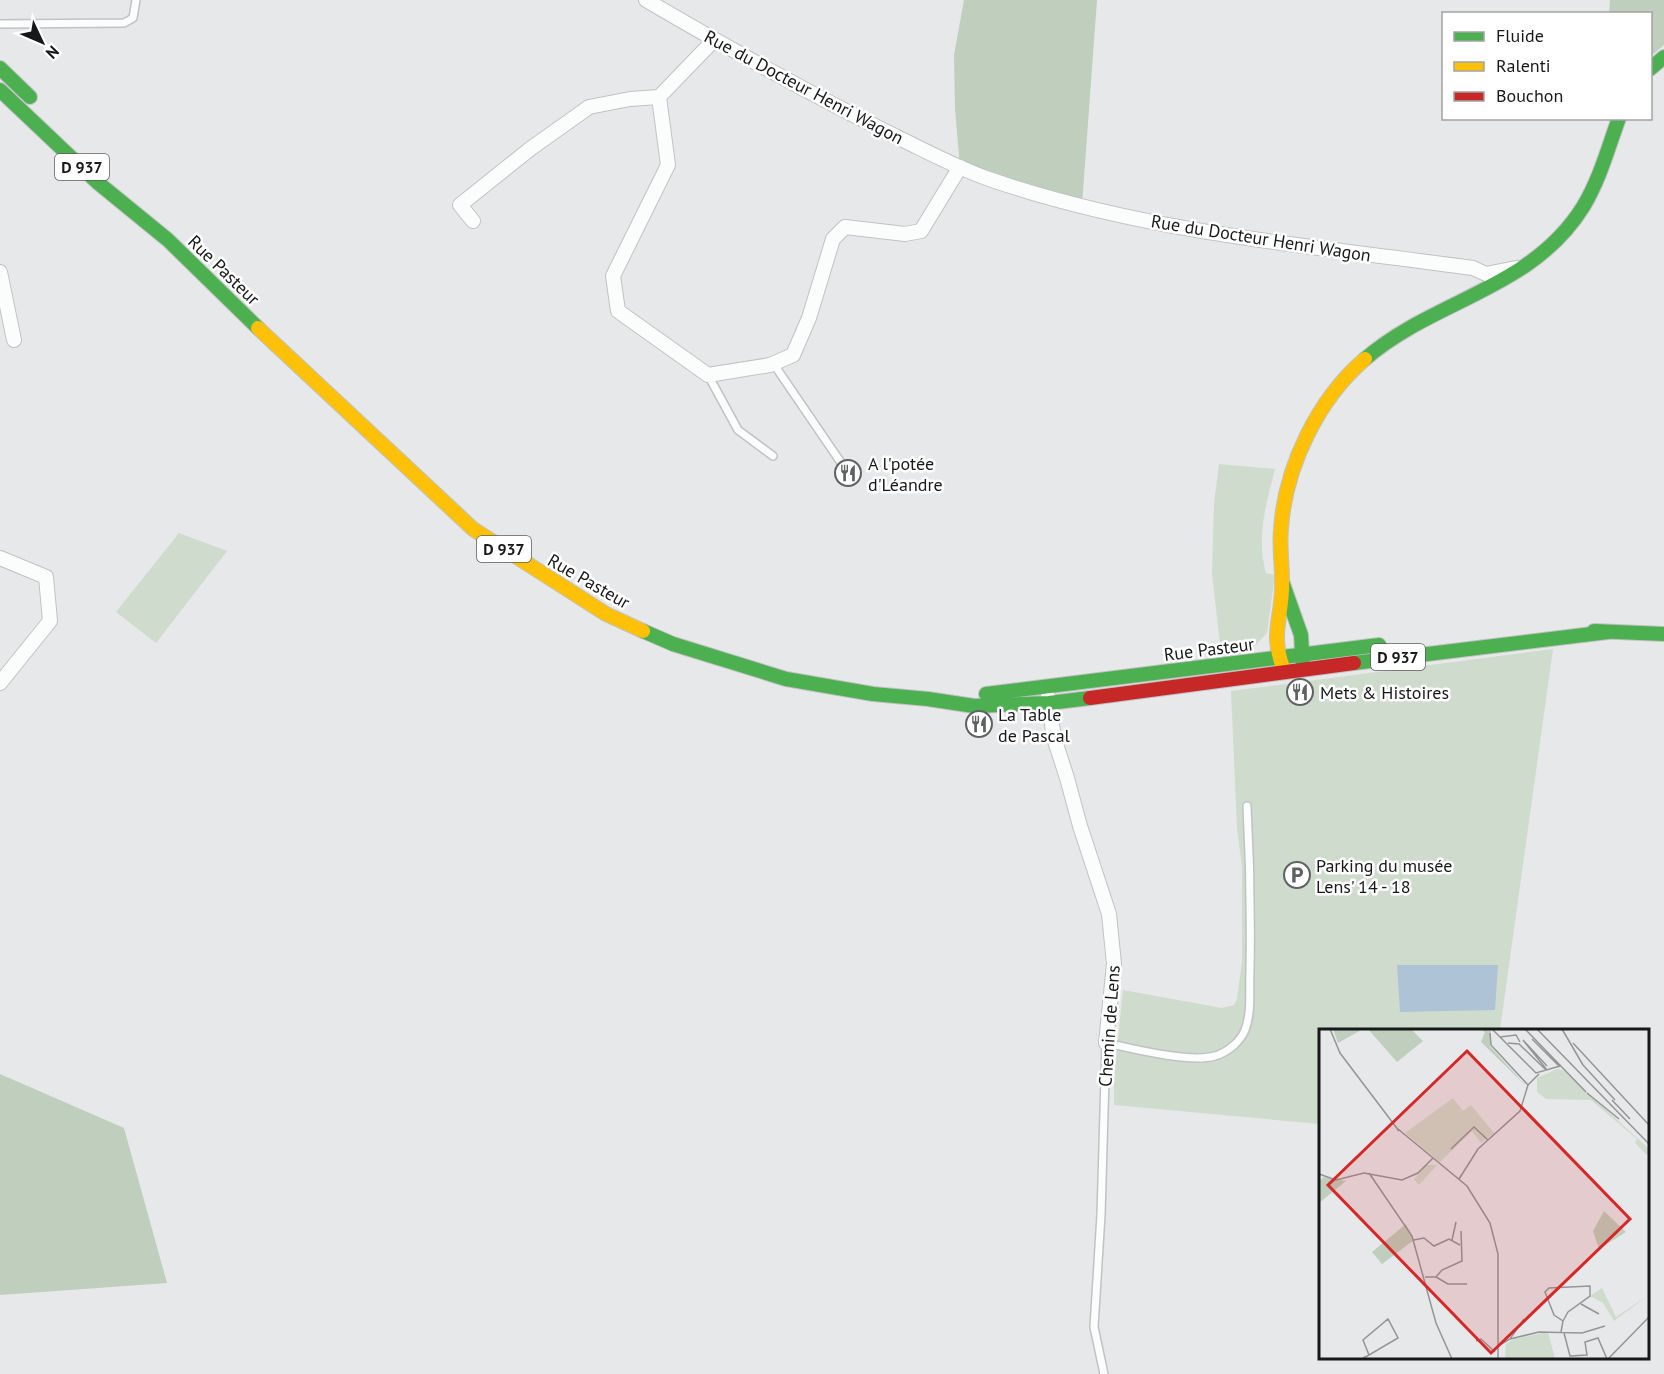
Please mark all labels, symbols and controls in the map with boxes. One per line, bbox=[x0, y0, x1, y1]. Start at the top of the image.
north arrow bbox=[12, 12, 72, 72]
legend bbox=[1442, 12, 1652, 120]
text: Fluide bbox=[1496, 24, 1544, 47]
street label: Rue du Docteur Henri Wagon bbox=[700, 25, 908, 149]
text: N bbox=[42, 42, 64, 63]
text: Ralenti bbox=[1496, 54, 1551, 77]
text: Bouchon bbox=[1496, 84, 1563, 107]
road number: D 937 bbox=[55, 154, 109, 180]
street label: Rue du Docteur Henri Wagon bbox=[1149, 209, 1373, 267]
street label: Rue Pasteur bbox=[183, 230, 265, 310]
place label: A l'potée d'Léandre bbox=[868, 452, 943, 496]
restaurant icon: A l'potée d'Léandre bbox=[833, 458, 863, 488]
road number: D 937 bbox=[477, 536, 531, 562]
street label: Rue Pasteur bbox=[544, 548, 634, 614]
street label: Rue Pasteur bbox=[1162, 632, 1256, 666]
road number: D 937 bbox=[1371, 644, 1425, 670]
restaurant icon: Mets & Histoires bbox=[1285, 677, 1315, 707]
place label: Mets & Histoires bbox=[1320, 681, 1449, 704]
place label: La Table de Pascal bbox=[998, 703, 1071, 747]
restaurant icon: La Table de Pascal bbox=[964, 709, 994, 739]
place label: Parking du musée Lens' 14 - 18 bbox=[1316, 854, 1452, 898]
parking icon: Parking du musée Lens' 14 - 18 bbox=[1282, 860, 1312, 890]
street label: Chemin de Lens bbox=[1093, 964, 1125, 1088]
inset map bbox=[1319, 1029, 1649, 1359]

